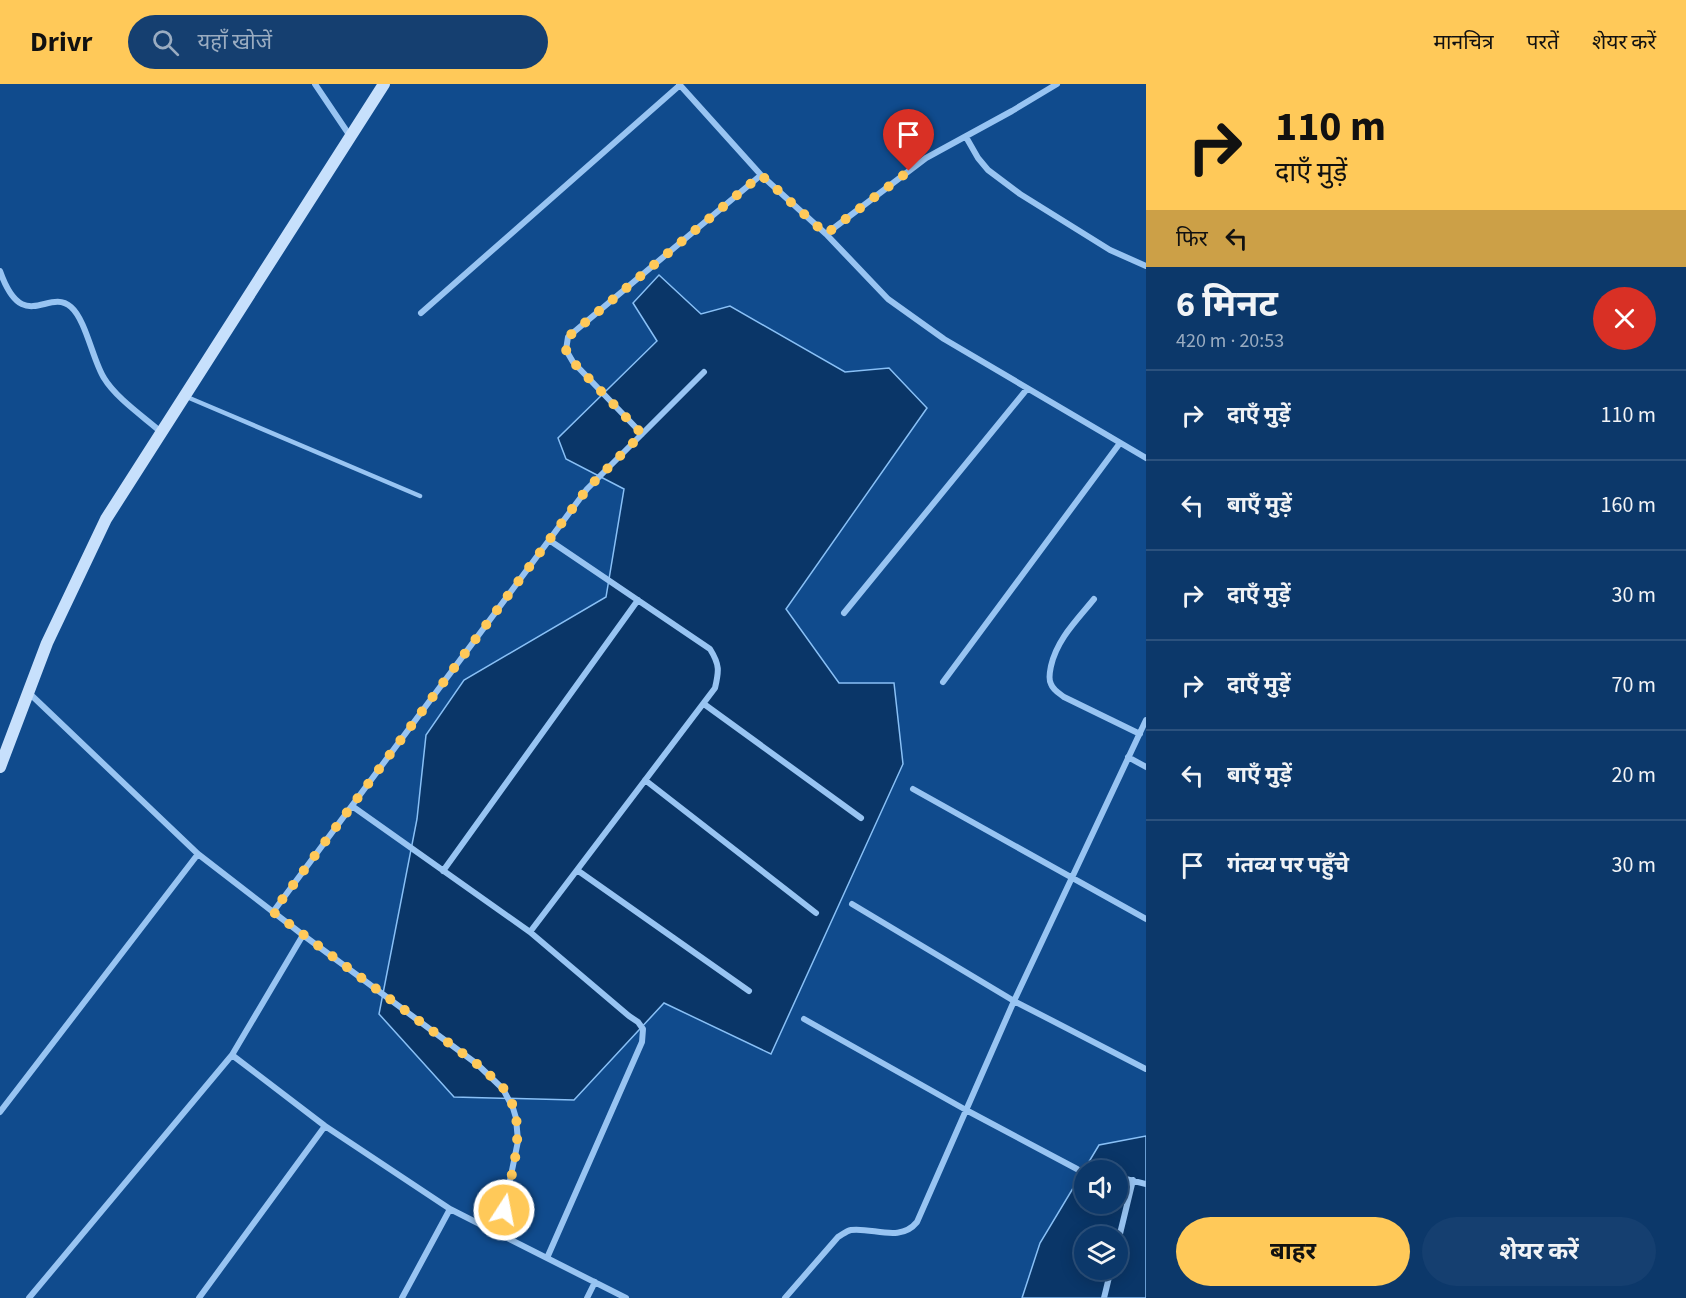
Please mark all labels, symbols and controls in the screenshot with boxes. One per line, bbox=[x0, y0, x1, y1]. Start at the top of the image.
search box bbox=[128, 15, 548, 69]
text: Drivr bbox=[30, 22, 92, 62]
icon: search bbox=[149, 26, 182, 59]
text: यहाँ खोजें bbox=[197, 26, 272, 58]
text: मानचित्र bbox=[1434, 27, 1494, 57]
text: परतें bbox=[1527, 27, 1559, 57]
text: शेयर करें bbox=[1592, 27, 1656, 57]
text: 110 m bbox=[1275, 97, 1386, 157]
icon: right bbox=[1176, 108, 1254, 186]
pin bbox=[883, 109, 934, 171]
icon: arrive bbox=[892, 118, 925, 151]
text: दाएँ मुड़ें bbox=[1275, 153, 1347, 192]
icon: left bbox=[1220, 222, 1253, 255]
text: फिर bbox=[1176, 223, 1208, 255]
text: 6 मिनट bbox=[1176, 279, 1278, 330]
button: close bbox=[1593, 287, 1656, 350]
text: 420 m · 20:53 bbox=[1176, 327, 1284, 355]
icon: right bbox=[1176, 399, 1209, 432]
text: दाएँ मुड़ें bbox=[1227, 399, 1290, 431]
text: 110 m bbox=[1601, 399, 1656, 431]
icon: left bbox=[1176, 489, 1209, 522]
text: बाएँ मुड़ें bbox=[1227, 489, 1292, 521]
text: 160 m bbox=[1601, 489, 1656, 521]
icon: right bbox=[1176, 579, 1209, 612]
text: दाएँ मुड़ें bbox=[1227, 579, 1290, 611]
text: 30 m bbox=[1611, 579, 1656, 611]
icon: right bbox=[1176, 669, 1209, 702]
text: दाएँ मुड़ें bbox=[1227, 669, 1290, 701]
text: 70 m bbox=[1611, 669, 1656, 701]
icon: left bbox=[1176, 759, 1209, 792]
text: बाएँ मुड़ें bbox=[1227, 759, 1292, 791]
text: 20 m bbox=[1611, 759, 1656, 791]
icon: arrive bbox=[1176, 849, 1209, 882]
text: गंतव्य पर पहुँचे bbox=[1227, 849, 1349, 881]
text: 30 m bbox=[1611, 849, 1656, 881]
map controls bbox=[1074, 1160, 1128, 1280]
button: sound bbox=[1074, 1160, 1128, 1214]
position arrow bbox=[472, 1178, 536, 1242]
button: बाहर bbox=[1176, 1217, 1410, 1286]
button: शेयर करें bbox=[1422, 1217, 1656, 1286]
button: layers bbox=[1074, 1226, 1128, 1280]

